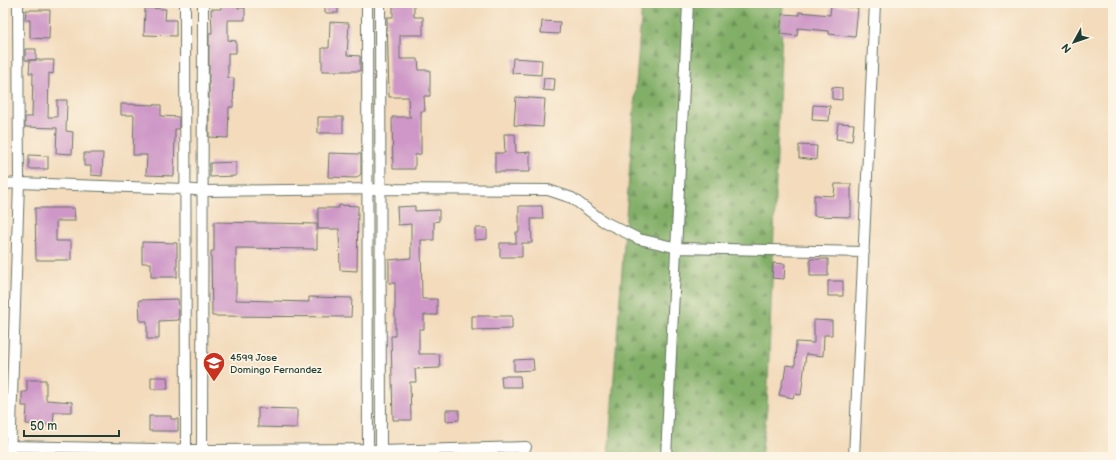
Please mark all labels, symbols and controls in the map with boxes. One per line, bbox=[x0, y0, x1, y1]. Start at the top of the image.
north arrow bbox=[1054, 22, 1094, 62]
text: N bbox=[1059, 41, 1074, 55]
school or university icon: 4599 Jose Domingo Fernandez bbox=[201, 350, 227, 383]
place label: 4599 Jose Domingo Fernandez bbox=[230, 352, 322, 376]
scale bar bbox=[24, 412, 119, 438]
text: 50 m bbox=[30, 419, 57, 434]

